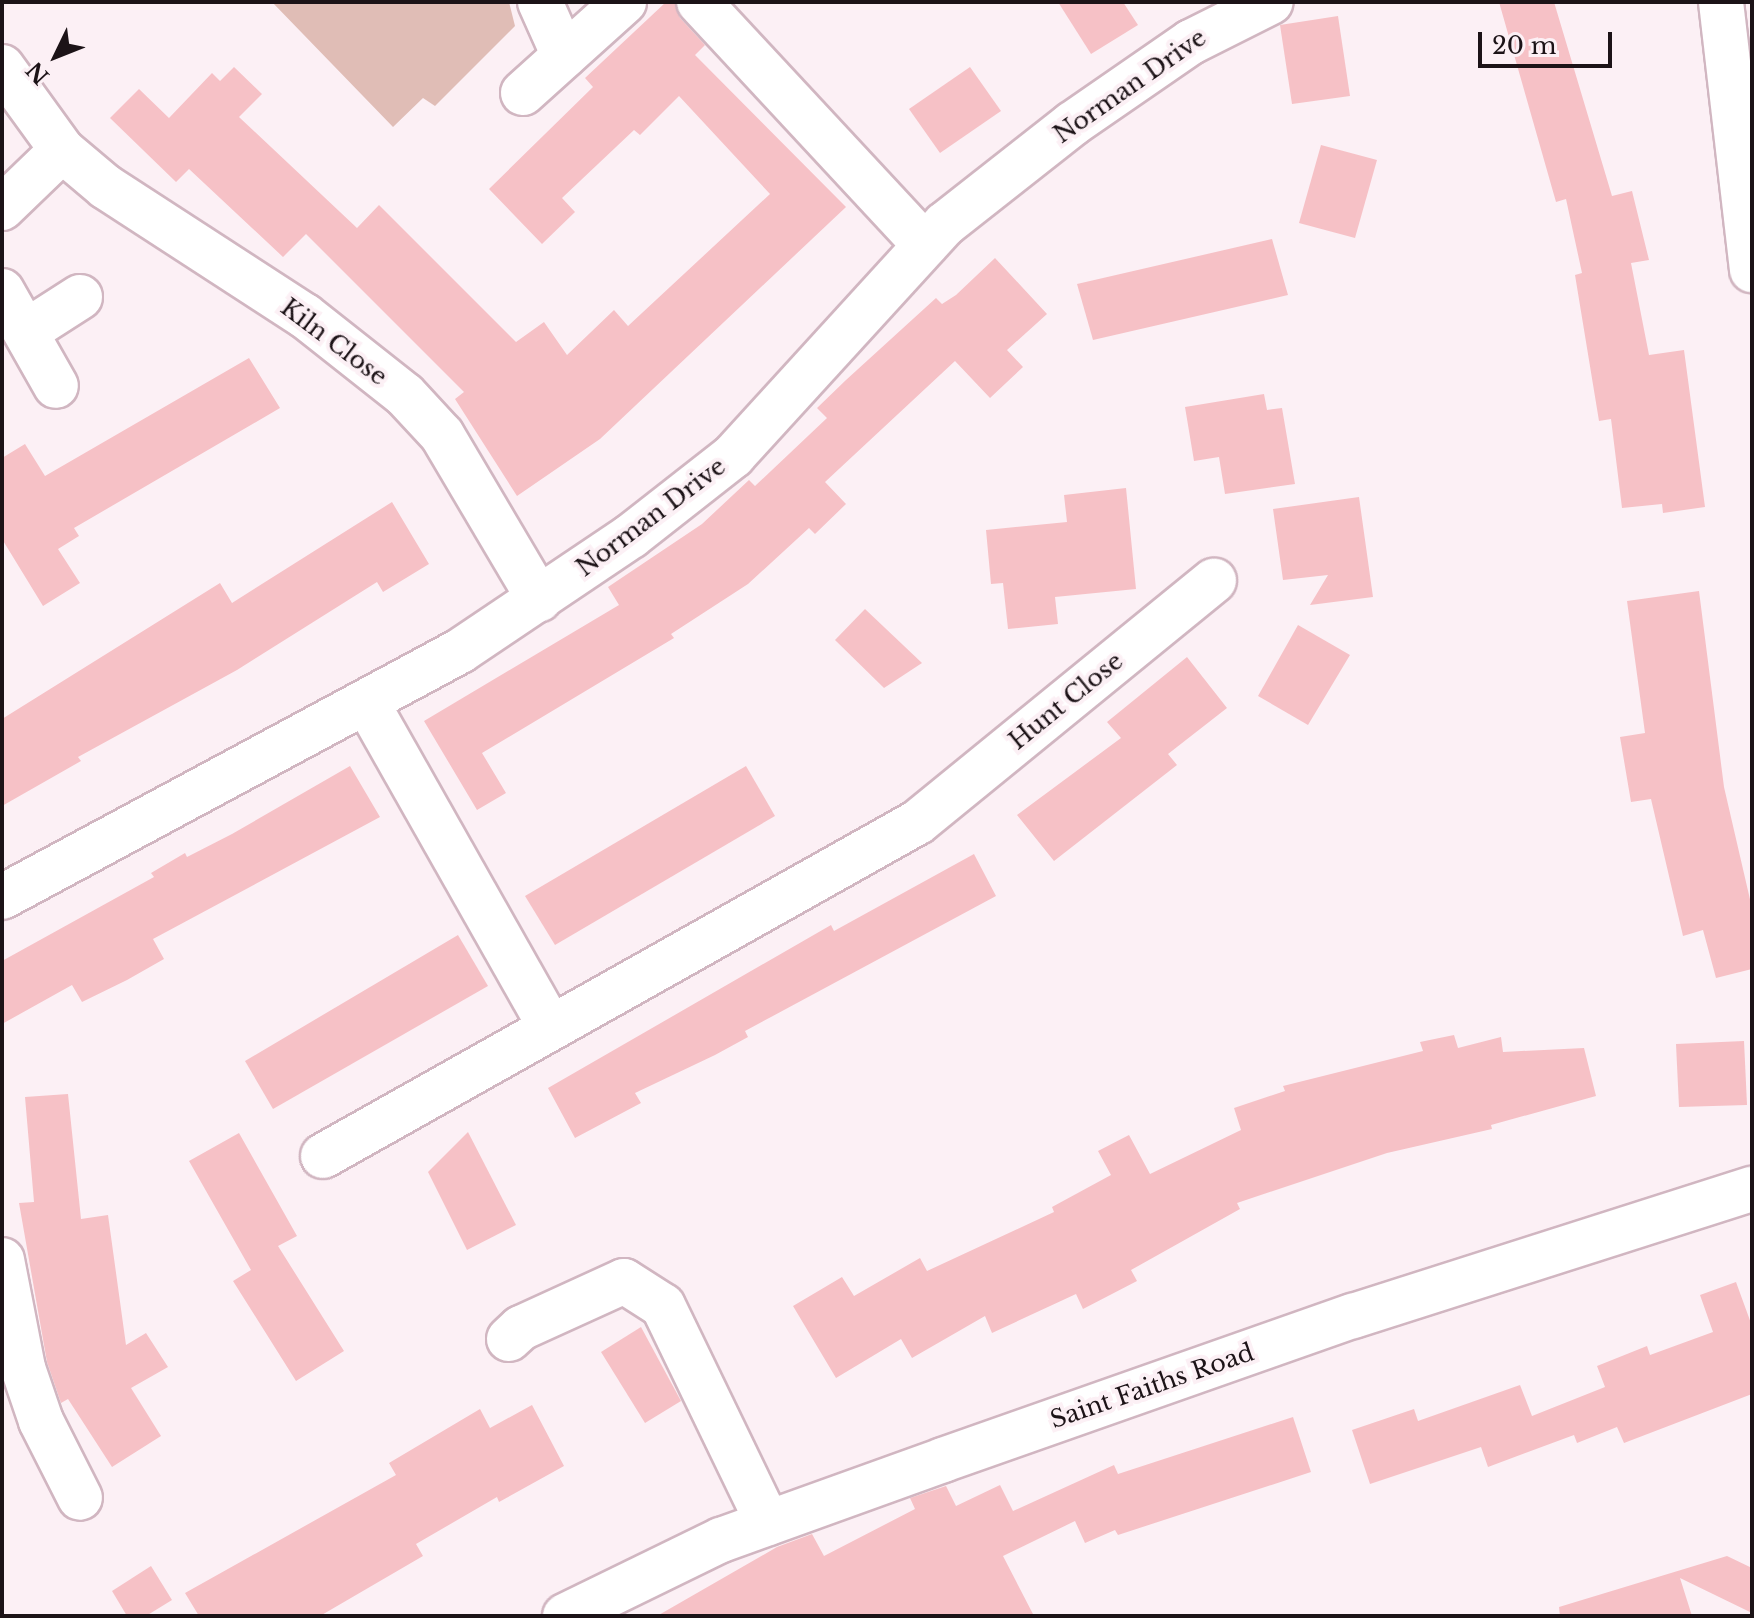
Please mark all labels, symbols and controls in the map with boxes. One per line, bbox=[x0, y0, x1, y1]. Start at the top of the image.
north arrow bbox=[16, 16, 96, 96]
scale bar bbox=[1482, 16, 1616, 66]
street label: Norman Drive bbox=[1048, 23, 1212, 149]
text: 20 m bbox=[1492, 31, 1557, 60]
text: N bbox=[21, 56, 55, 89]
street label: Kiln Close bbox=[275, 293, 393, 391]
street label: Norman Drive bbox=[571, 452, 731, 582]
street label: Hunt Close bbox=[1003, 646, 1129, 756]
street label: Saint Faiths Road bbox=[1046, 1338, 1258, 1434]

